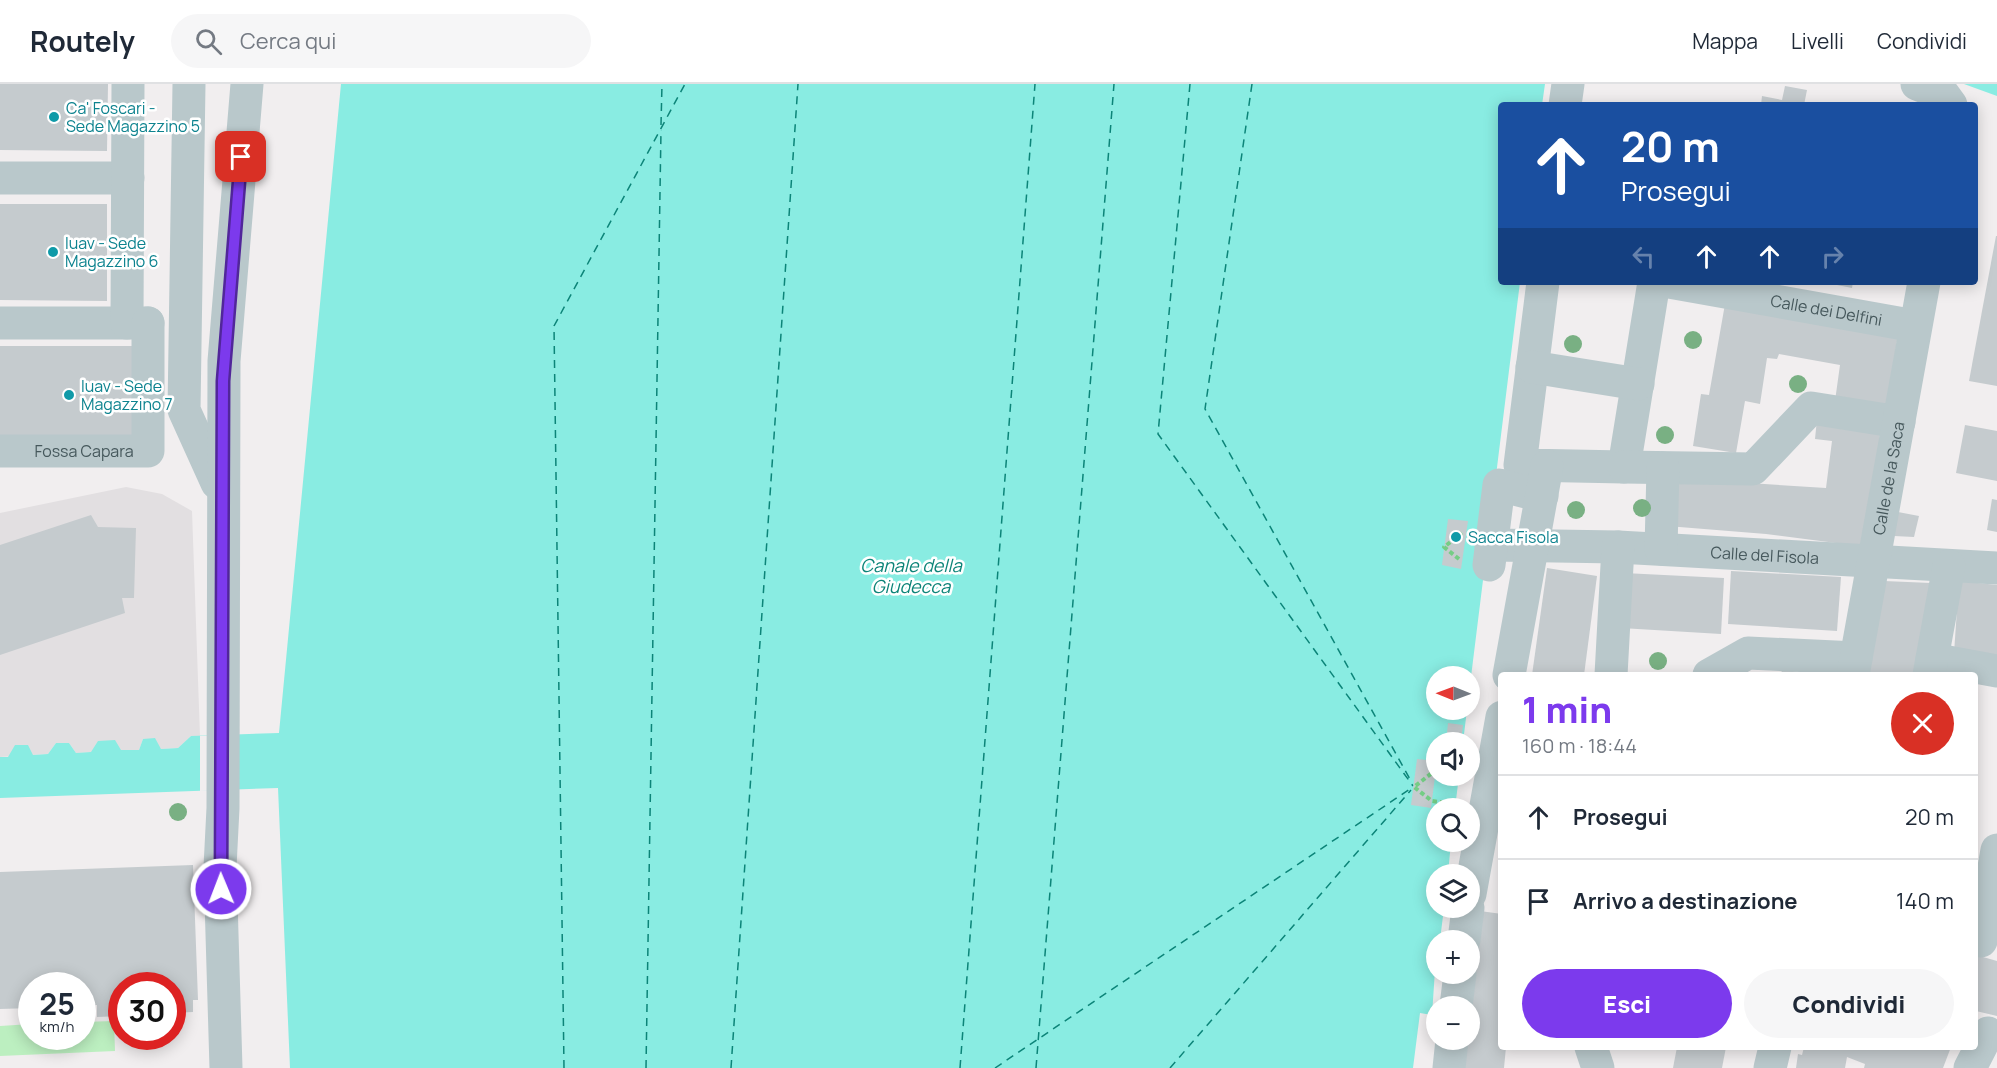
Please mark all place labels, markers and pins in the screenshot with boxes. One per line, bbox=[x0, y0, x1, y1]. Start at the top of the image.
place label: Ca' Foscari - Sede Magazzino 5 bbox=[66, 97, 200, 137]
marker: Ca' Foscari - Sede Magazzino 5 bbox=[47, 110, 61, 124]
pin bbox=[215, 131, 266, 182]
place label: Iuav - Sede Magazzino 6 bbox=[65, 232, 158, 272]
marker: Iuav - Sede Magazzino 6 bbox=[46, 245, 60, 259]
place label: Iuav - Sede Magazzino 7 bbox=[81, 375, 173, 415]
marker: Iuav - Sede Magazzino 7 bbox=[62, 388, 76, 402]
place label: Sacca Fisola bbox=[1468, 526, 1559, 548]
marker: Sacca Fisola bbox=[1449, 530, 1463, 544]

